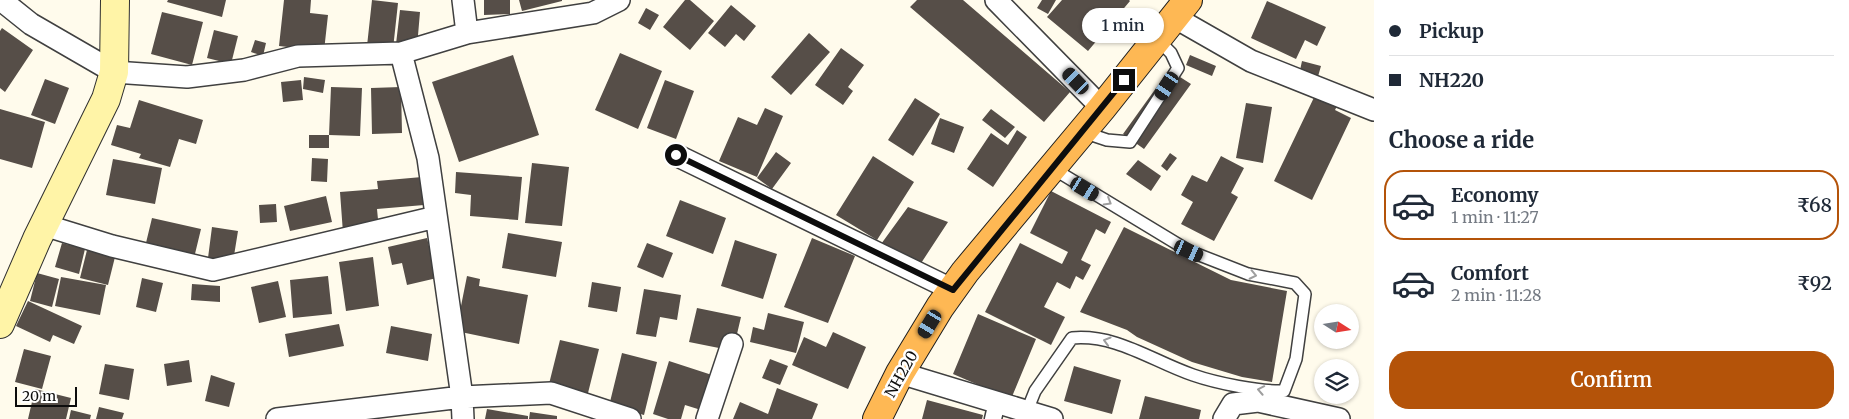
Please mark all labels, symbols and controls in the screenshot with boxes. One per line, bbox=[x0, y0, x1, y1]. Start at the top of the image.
callout: 1 min bbox=[1083, 8, 1165, 42]
text: 1 min bbox=[1101, 15, 1145, 35]
text: Pickup bbox=[1419, 19, 1484, 43]
car bbox=[1060, 65, 1091, 97]
text: NH220 bbox=[1419, 68, 1484, 92]
route end bbox=[1113, 69, 1135, 91]
car bbox=[1152, 69, 1181, 103]
text: Choose a ride bbox=[1389, 126, 1534, 154]
route start bbox=[665, 144, 687, 166]
car bbox=[1068, 175, 1101, 203]
icon: car bbox=[1391, 183, 1436, 228]
text: Economy bbox=[1451, 183, 1539, 207]
text: ₹68 bbox=[1797, 193, 1832, 217]
one-way arrow bbox=[1103, 196, 1112, 206]
text: 1 min · 11:27 bbox=[1451, 207, 1539, 227]
car bbox=[1172, 238, 1205, 264]
icon: car bbox=[1391, 261, 1436, 306]
text: Comfort bbox=[1451, 261, 1529, 285]
one-way arrow bbox=[1248, 269, 1257, 280]
text: ₹92 bbox=[1797, 271, 1832, 295]
text: 2 min · 11:28 bbox=[1451, 285, 1542, 305]
north arrow bbox=[1314, 304, 1359, 349]
map controls bbox=[1314, 304, 1359, 404]
car bbox=[915, 307, 944, 341]
one-way arrow bbox=[1103, 336, 1112, 347]
street label: NH220 bbox=[880, 347, 922, 401]
button: Confirm bbox=[1389, 351, 1834, 409]
button: layers bbox=[1314, 359, 1359, 404]
scale bar bbox=[15, 384, 78, 407]
one-way arrow bbox=[1257, 385, 1266, 396]
text: 20 m bbox=[22, 387, 56, 405]

